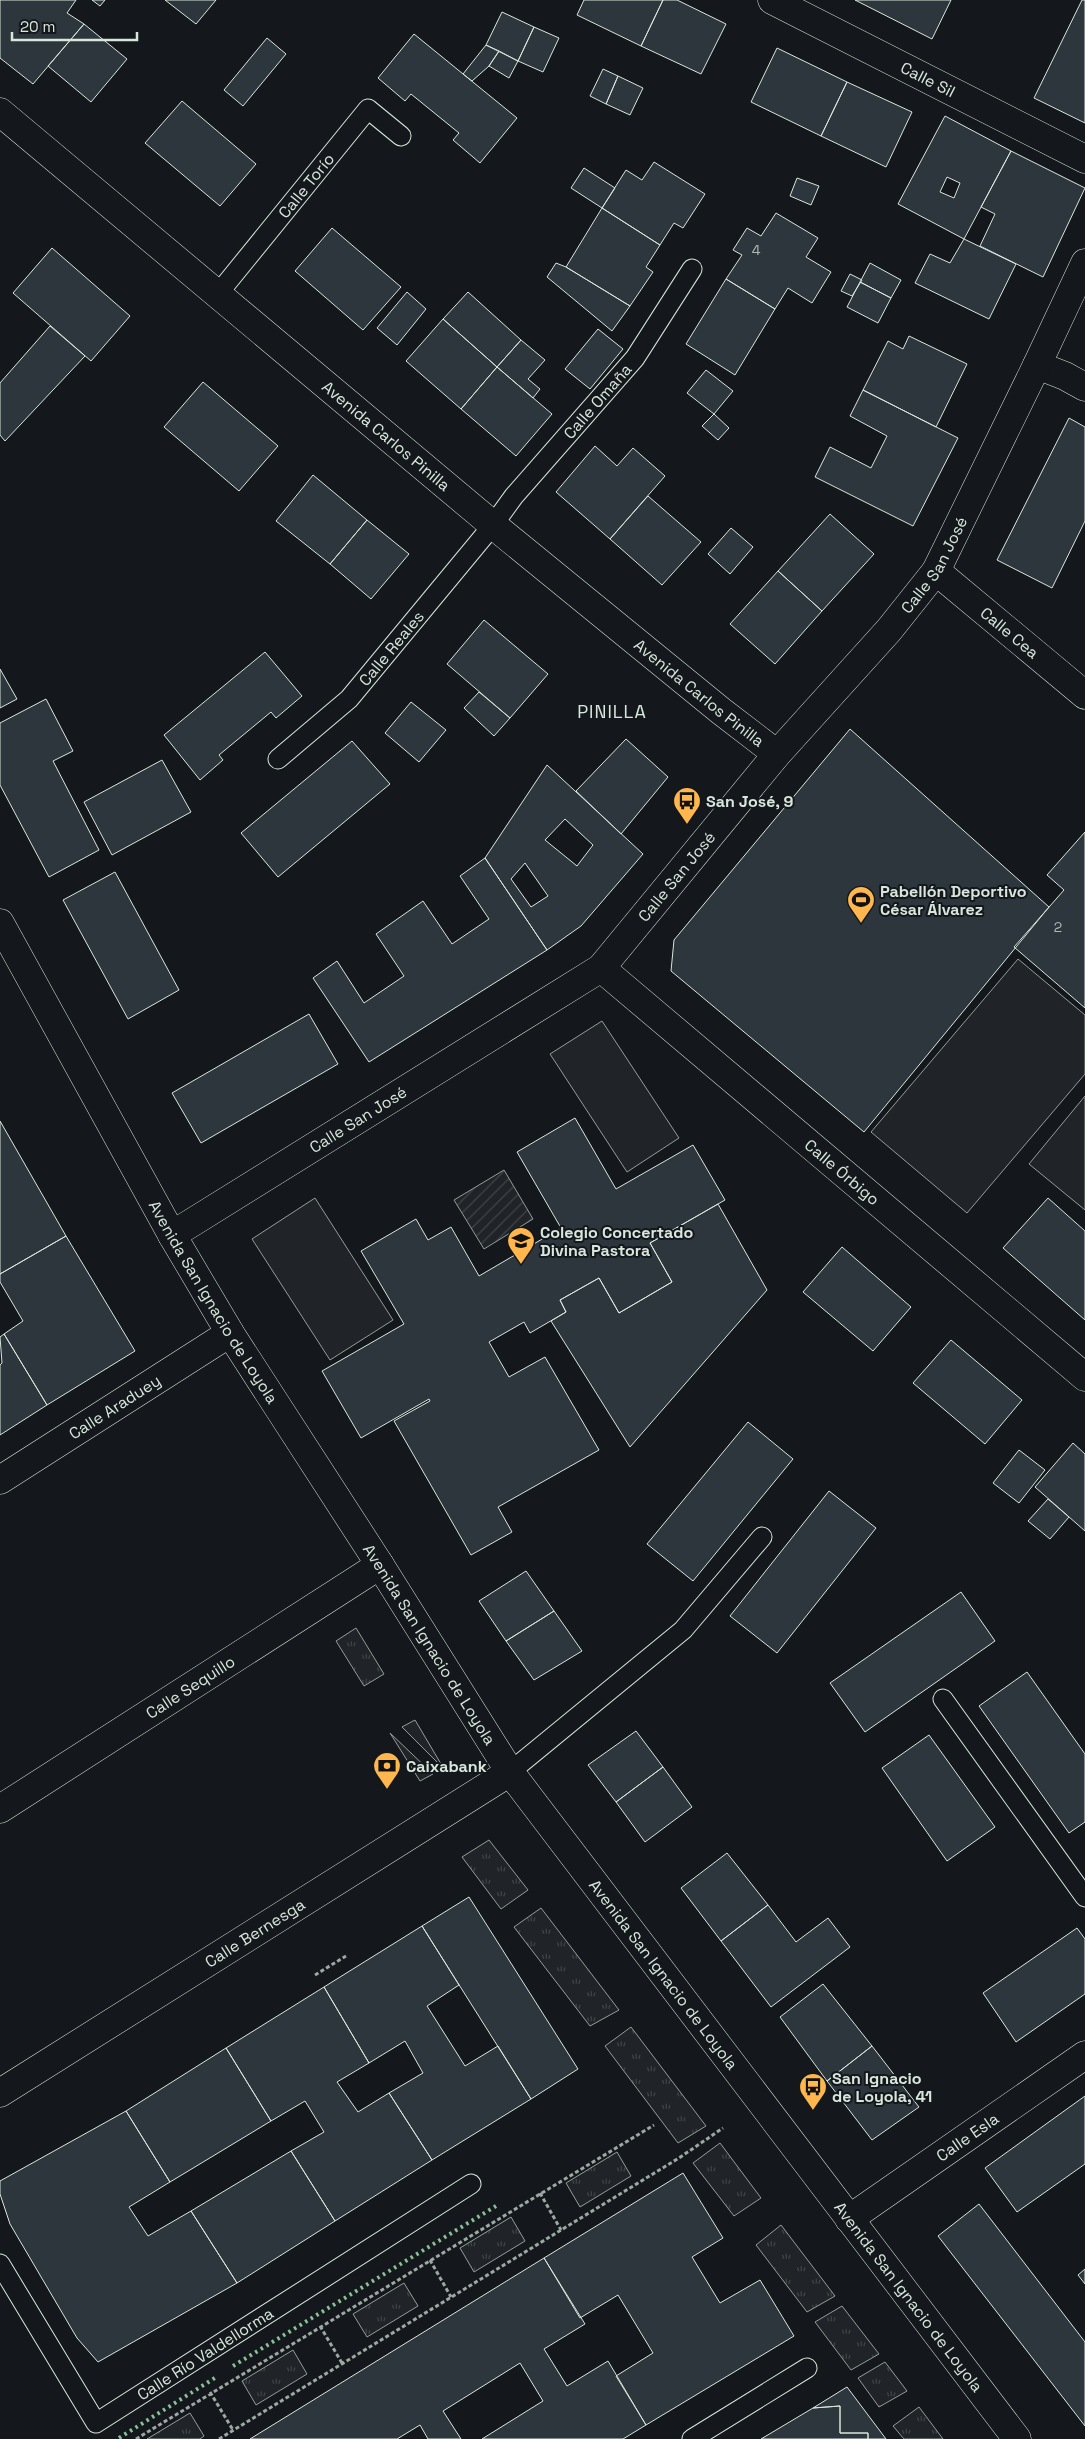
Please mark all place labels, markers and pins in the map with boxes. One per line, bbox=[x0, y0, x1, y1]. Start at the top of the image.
bus stop icon: San José, 9 bbox=[672, 786, 702, 825]
place label: San José, 9 bbox=[706, 791, 794, 812]
place label: Pabellón Deportivo César Álvarez bbox=[880, 881, 1027, 920]
sports icon: Pabellón Deportivo César Álvarez bbox=[846, 885, 876, 924]
place label: Colegio Concertado Divina Pastora bbox=[540, 1222, 693, 1261]
school or university icon: Colegio Concertado Divina Pastora bbox=[506, 1226, 536, 1265]
bank icon: Caixabank bbox=[372, 1751, 402, 1790]
place label: Caixabank bbox=[406, 1756, 487, 1777]
place label: San Ignacio de Loyola, 41 bbox=[832, 2068, 932, 2107]
bus stop icon: San Ignacio de Loyola, 41 bbox=[798, 2072, 828, 2111]

